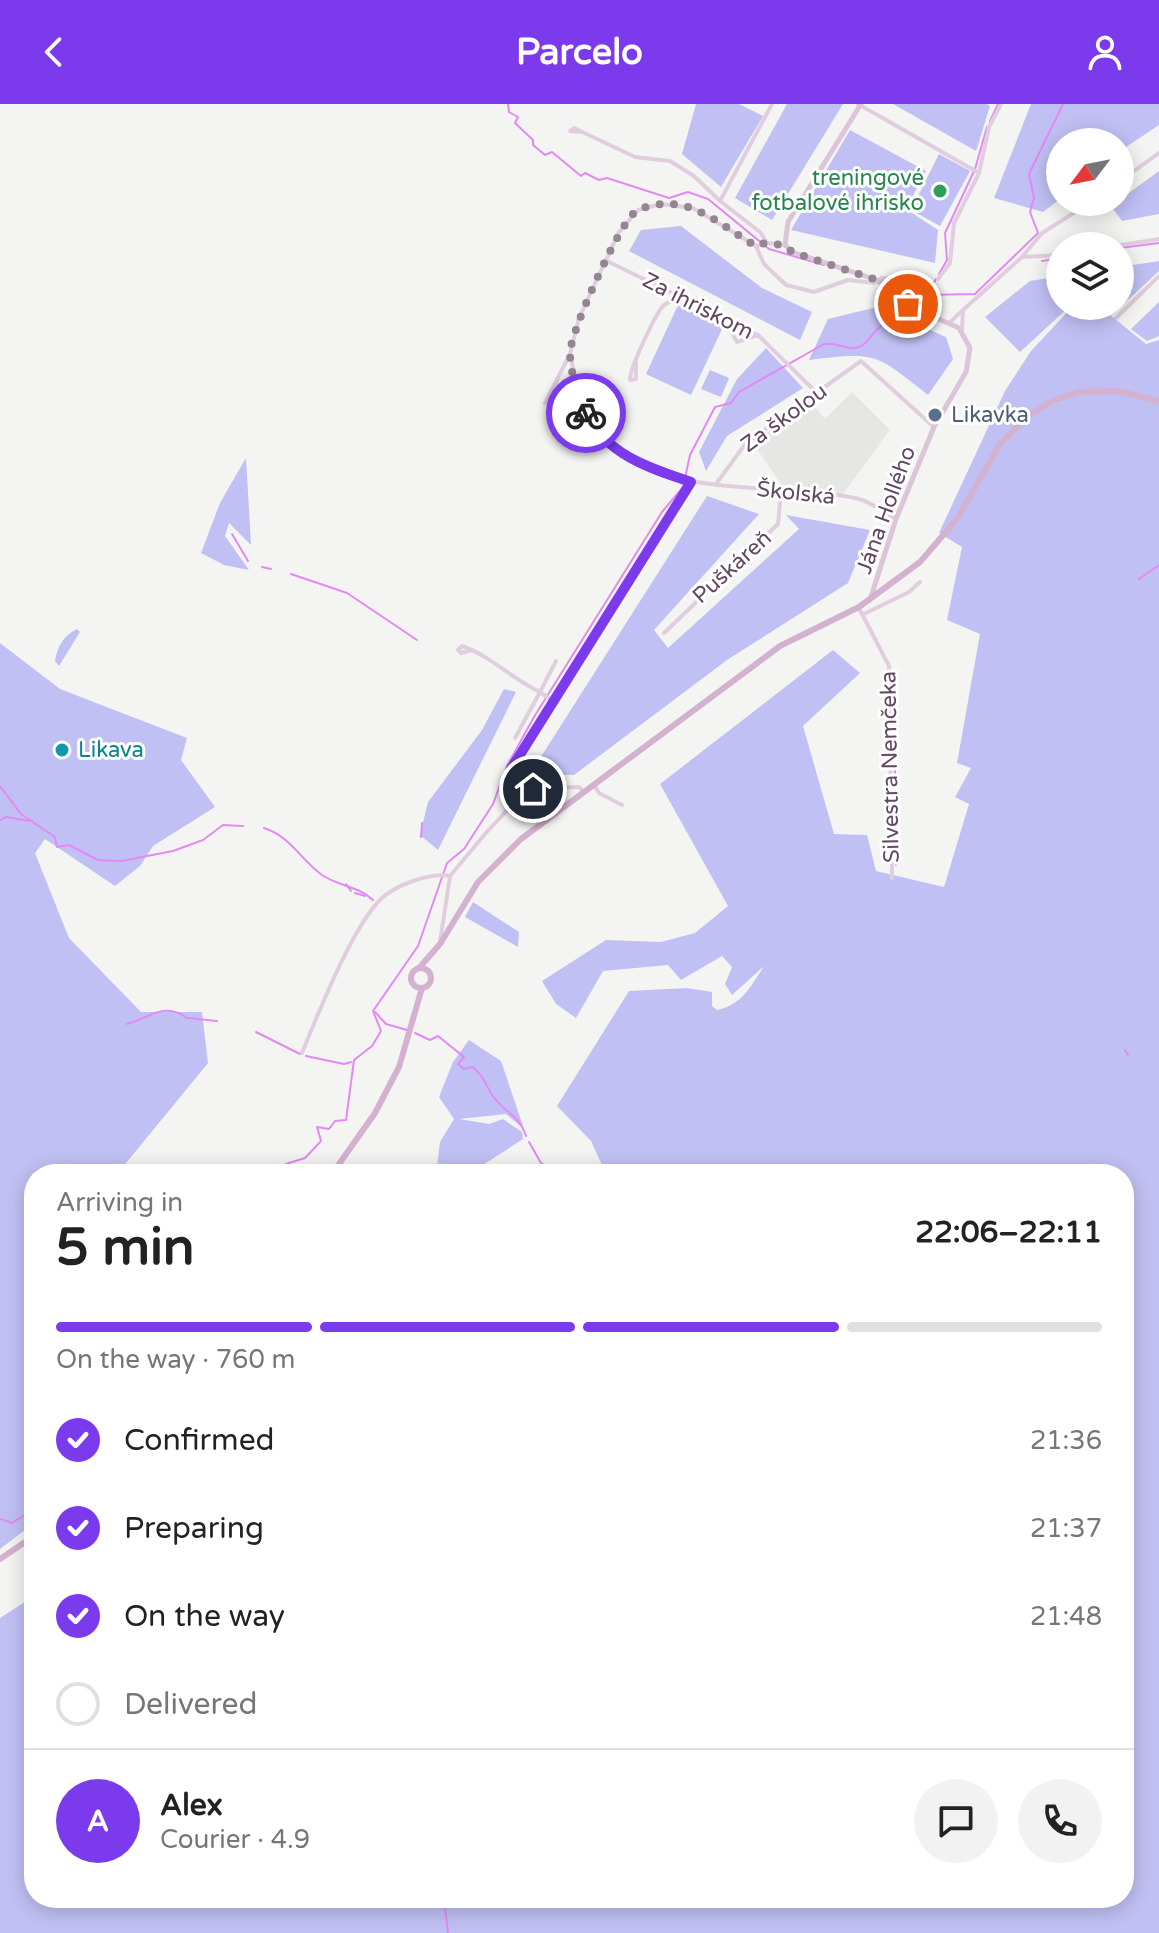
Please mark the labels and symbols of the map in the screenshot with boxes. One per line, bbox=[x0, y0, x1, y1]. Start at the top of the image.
north arrow bbox=[1046, 128, 1134, 216]
place label: treningové fotbalové ihrisko bbox=[751, 165, 924, 216]
marker: treningové fotbalové ihrisko bbox=[931, 182, 949, 200]
street label: Za ihriskom bbox=[638, 267, 758, 345]
pin bbox=[874, 270, 942, 338]
courier bbox=[546, 373, 626, 453]
street label: Za školou bbox=[736, 378, 832, 458]
place label: Likavka bbox=[951, 402, 1029, 428]
marker: Likavka bbox=[926, 406, 944, 424]
street label: Jána Hollého bbox=[851, 443, 921, 577]
street label: Školská bbox=[755, 475, 837, 510]
street label: Puškáreň bbox=[687, 525, 777, 609]
street label: Silvestra Nemčeka bbox=[875, 671, 905, 863]
place label: Likava bbox=[78, 737, 144, 763]
marker: Likava bbox=[53, 741, 71, 759]
pin bbox=[499, 755, 567, 823]

